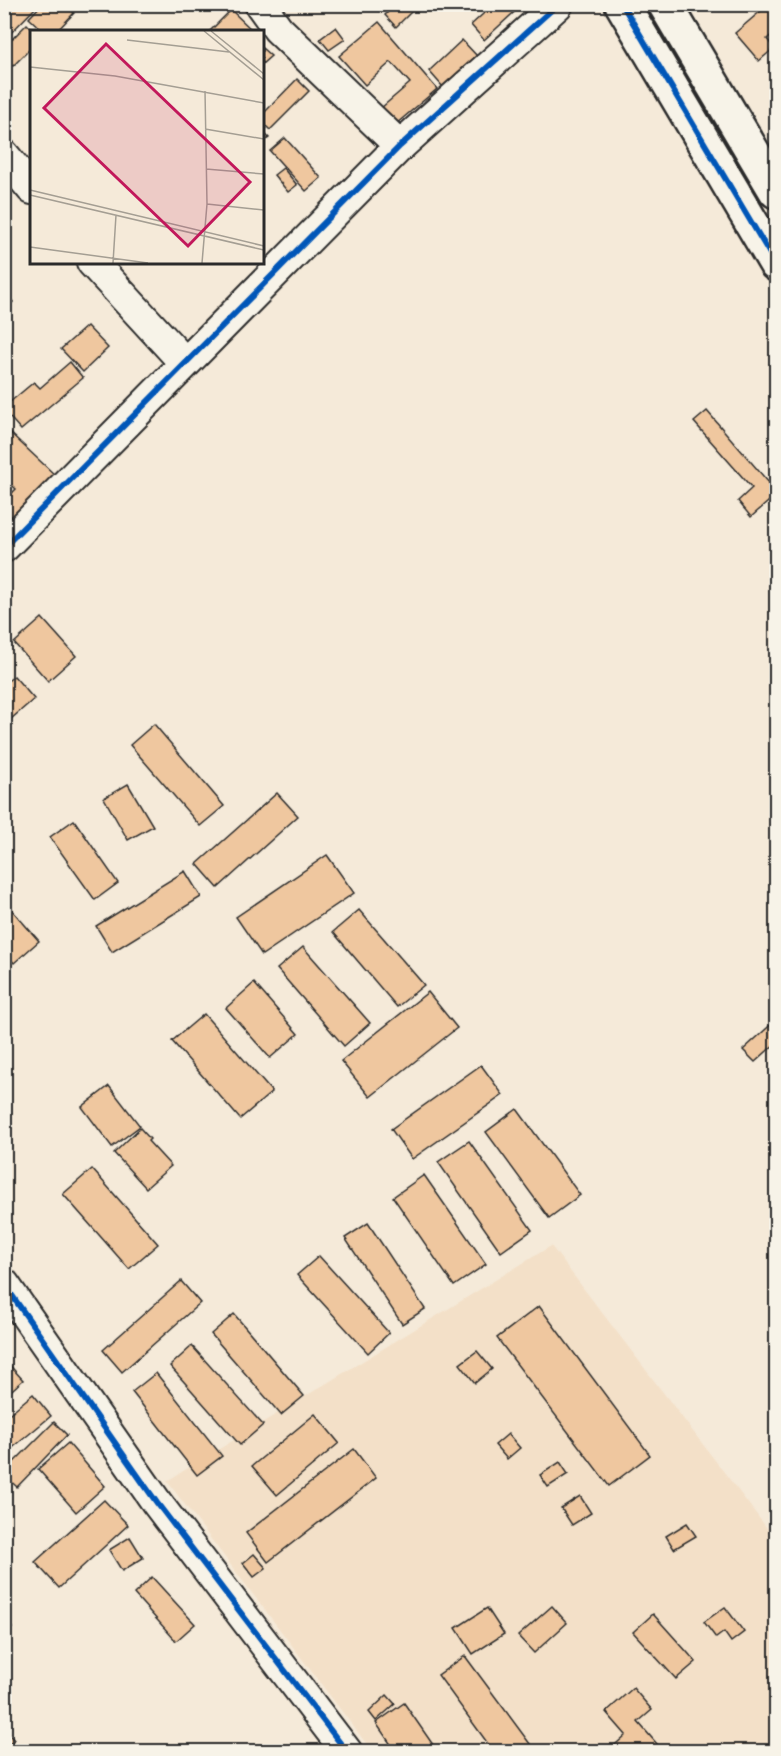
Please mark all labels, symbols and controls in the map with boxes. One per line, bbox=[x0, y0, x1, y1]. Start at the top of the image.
inset map bbox=[30, 30, 264, 264]

